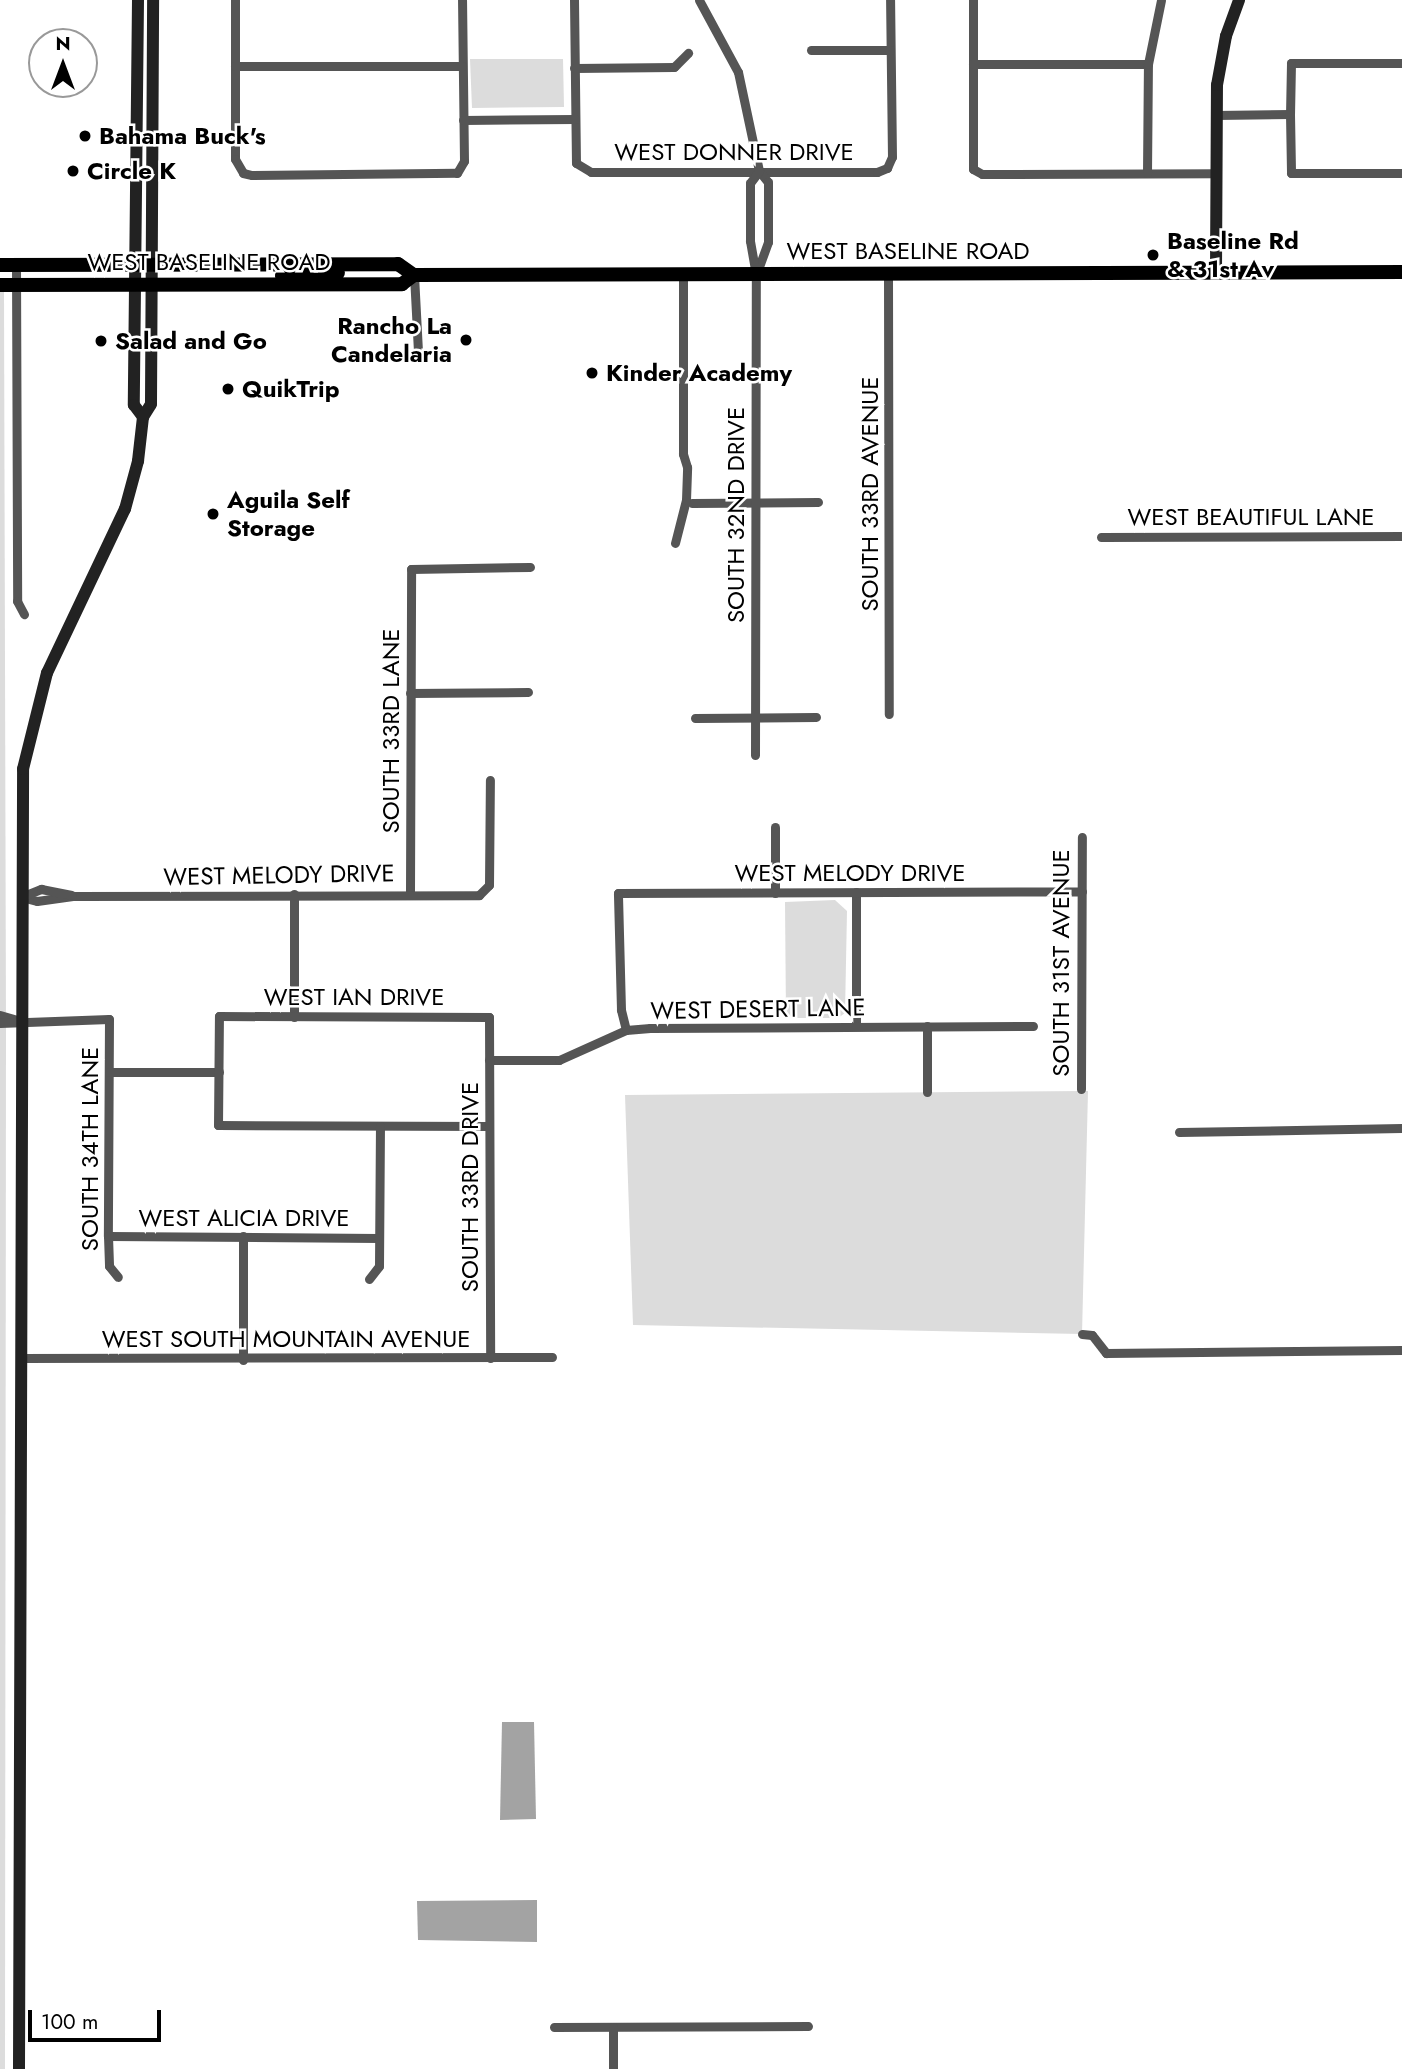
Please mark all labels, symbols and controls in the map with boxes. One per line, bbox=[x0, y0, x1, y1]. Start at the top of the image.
north arrow bbox=[28, 28, 98, 98]
text: N bbox=[55, 30, 71, 57]
place label: Bahama Buck's bbox=[99, 122, 266, 150]
marker: Bahama Buck's bbox=[77, 128, 93, 144]
street label: WEST DONNER DRIVE bbox=[614, 138, 854, 166]
place label: Circle K bbox=[87, 157, 176, 185]
marker: Circle K bbox=[65, 163, 81, 179]
place label: Baseline Rd & 31st Av bbox=[1167, 227, 1299, 283]
street label: WEST BASELINE ROAD bbox=[786, 237, 1030, 265]
marker: Baseline Rd & 31st Av bbox=[1145, 247, 1161, 263]
street label: WEST BASELINE ROAD bbox=[87, 248, 331, 276]
place label: Rancho La Candelaria bbox=[331, 312, 452, 368]
place label: Salad and Go bbox=[115, 327, 267, 355]
marker: Rancho La Candelaria bbox=[458, 332, 474, 348]
marker: Salad and Go bbox=[93, 333, 109, 349]
place label: Kinder Academy bbox=[606, 359, 792, 387]
marker: Kinder Academy bbox=[584, 365, 600, 381]
place label: QuikTrip bbox=[242, 375, 339, 403]
street label: SOUTH 33RD AVENUE bbox=[856, 376, 884, 612]
marker: QuikTrip bbox=[220, 381, 236, 397]
street label: SOUTH 32ND DRIVE bbox=[722, 407, 750, 623]
place label: Aguila Self Storage bbox=[227, 486, 350, 542]
street label: WEST BEAUTIFUL LANE bbox=[1127, 503, 1375, 531]
marker: Aguila Self Storage bbox=[205, 506, 221, 522]
street label: SOUTH 33RD LANE bbox=[377, 629, 405, 833]
street label: SOUTH 31ST AVENUE bbox=[1047, 849, 1075, 1077]
street label: WEST MELODY DRIVE bbox=[163, 859, 395, 891]
street label: WEST MELODY DRIVE bbox=[734, 859, 966, 887]
street label: WEST IAN DRIVE bbox=[264, 983, 444, 1011]
street label: WEST DESERT LANE bbox=[650, 993, 866, 1025]
street label: SOUTH 34TH LANE bbox=[76, 1047, 104, 1251]
street label: SOUTH 33RD DRIVE bbox=[456, 1082, 484, 1292]
street label: WEST ALICIA DRIVE bbox=[138, 1204, 350, 1232]
street label: WEST SOUTH MOUNTAIN AVENUE bbox=[102, 1325, 470, 1353]
scale bar bbox=[32, 1996, 164, 2040]
text: 100 m bbox=[41, 2007, 98, 2037]

